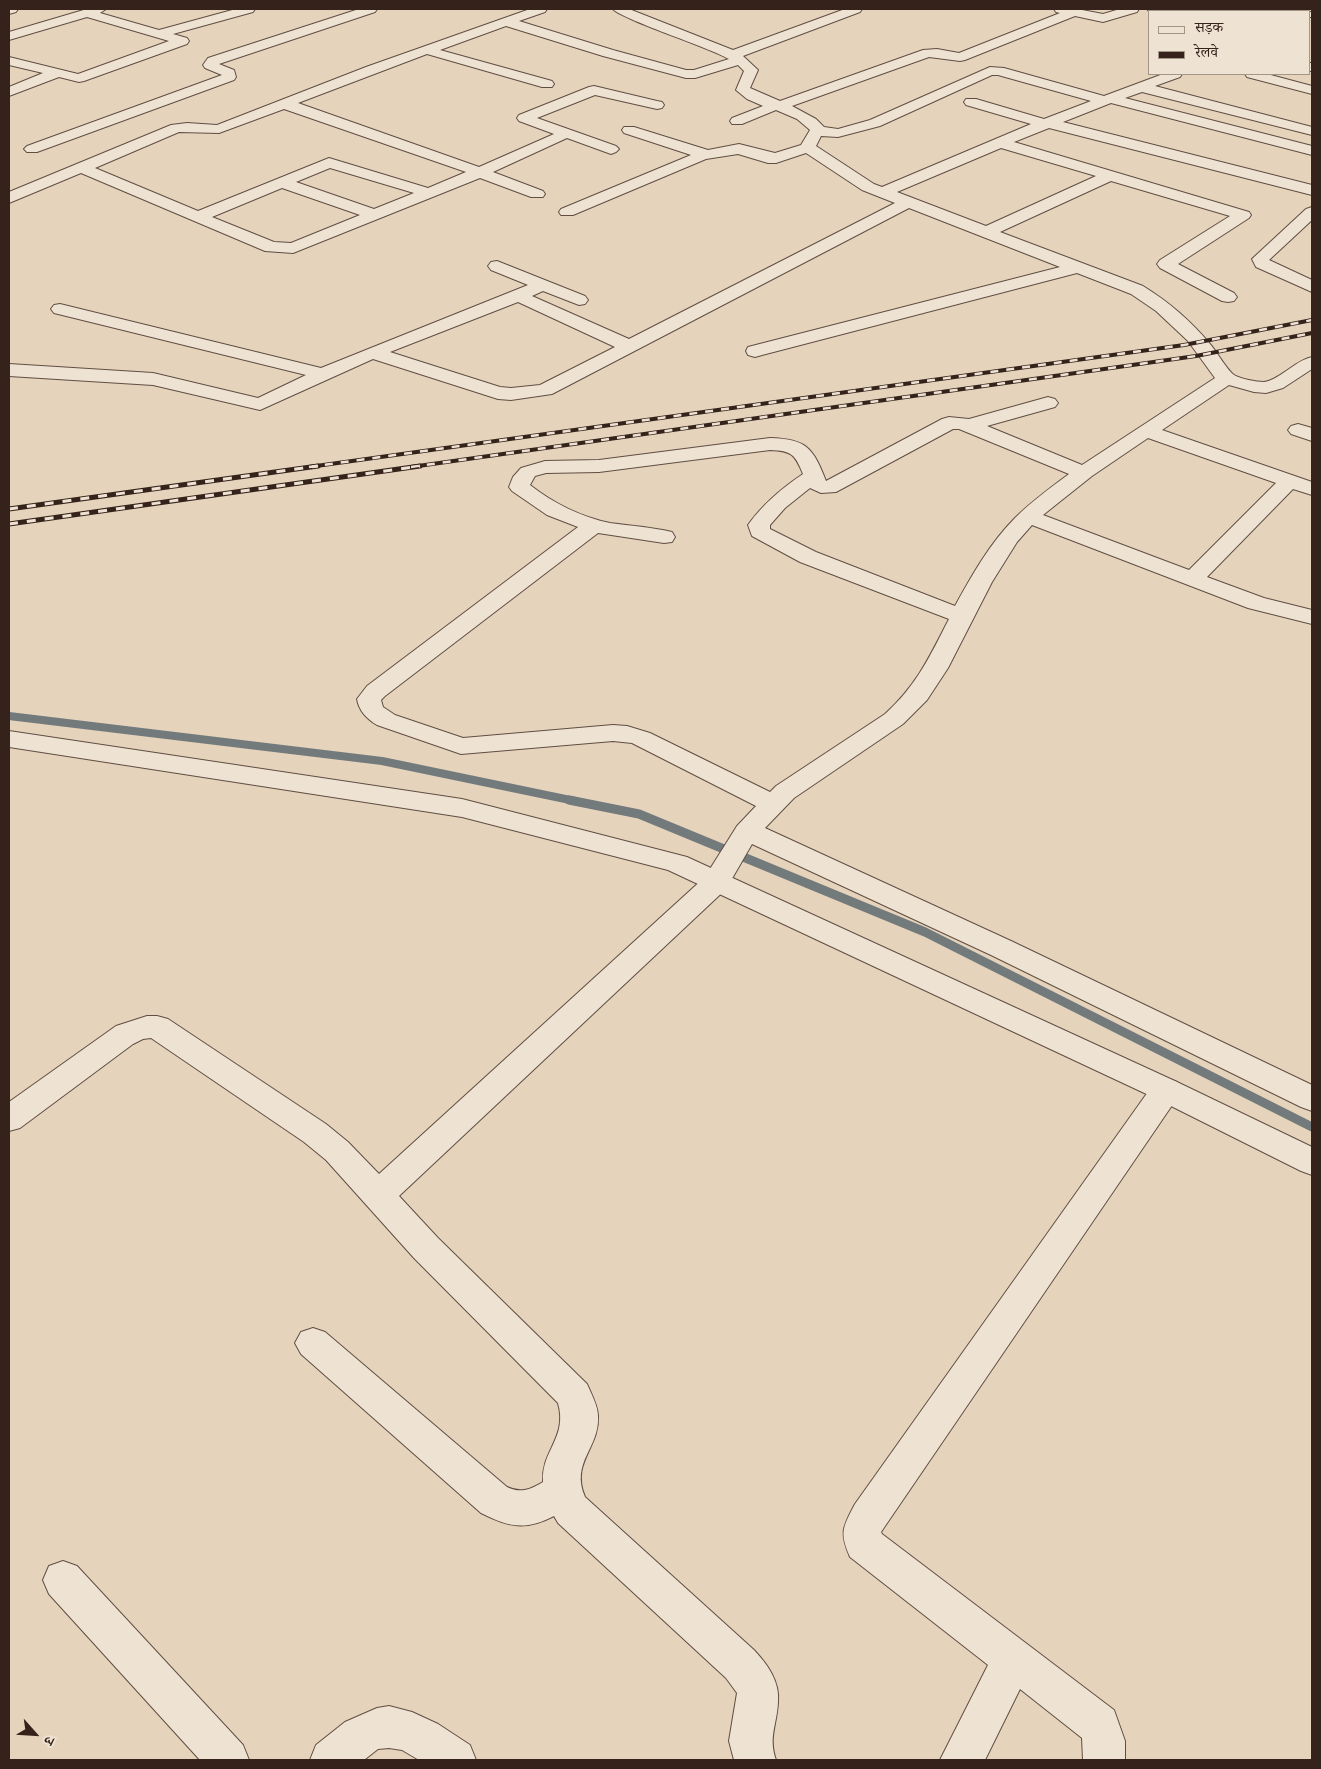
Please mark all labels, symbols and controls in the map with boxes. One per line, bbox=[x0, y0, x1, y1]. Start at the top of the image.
legend bbox=[1148, 10, 1311, 75]
text: सड़क bbox=[1195, 18, 1223, 36]
text: रेलवे bbox=[1195, 43, 1218, 61]
north arrow bbox=[10, 1709, 60, 1759]
text: उ bbox=[40, 1734, 58, 1748]

